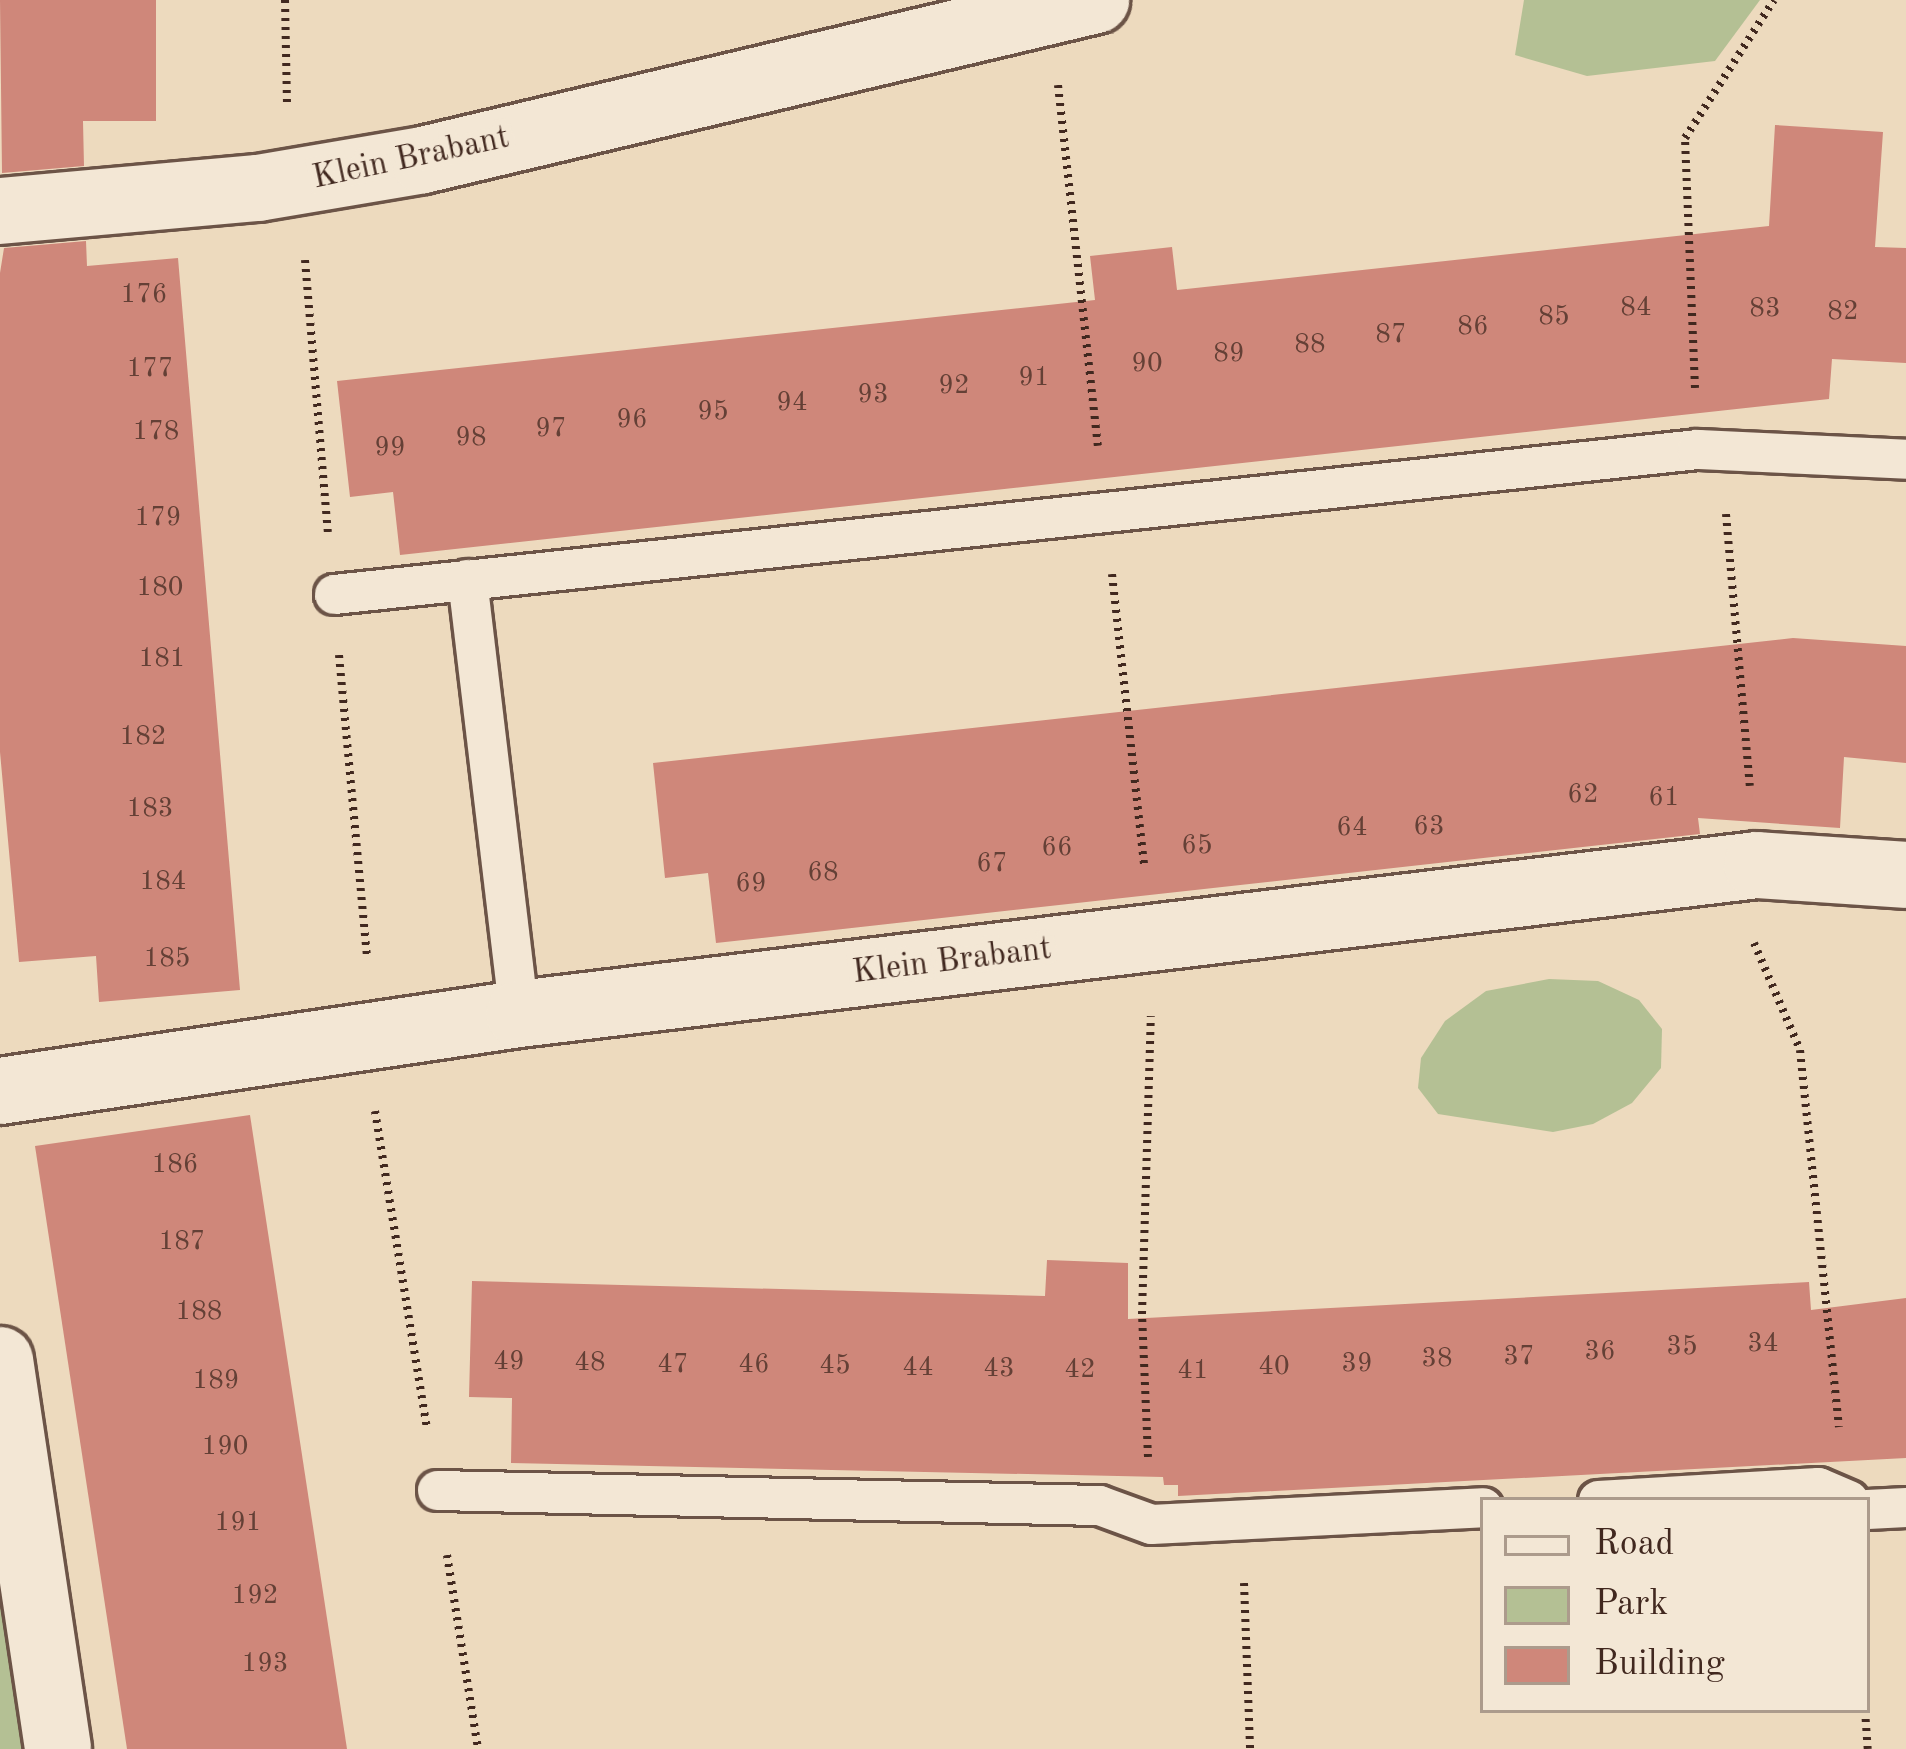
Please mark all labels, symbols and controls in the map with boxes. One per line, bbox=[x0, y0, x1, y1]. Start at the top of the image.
street label: Klein Brabant bbox=[309, 119, 513, 199]
house number: 176 bbox=[121, 279, 167, 311]
house number: 84 bbox=[1620, 292, 1652, 324]
house number: 83 bbox=[1749, 293, 1781, 325]
house number: 82 bbox=[1827, 296, 1859, 328]
house number: 85 bbox=[1538, 301, 1570, 333]
house number: 86 bbox=[1457, 311, 1489, 343]
house number: 87 bbox=[1375, 319, 1407, 351]
house number: 88 bbox=[1294, 329, 1326, 361]
house number: 89 bbox=[1213, 338, 1245, 370]
house number: 90 bbox=[1131, 348, 1163, 380]
house number: 177 bbox=[127, 353, 173, 385]
house number: 91 bbox=[1018, 362, 1050, 394]
house number: 92 bbox=[938, 370, 970, 402]
house number: 93 bbox=[857, 379, 889, 411]
house number: 94 bbox=[776, 387, 808, 419]
house number: 95 bbox=[697, 396, 729, 428]
house number: 96 bbox=[616, 404, 648, 436]
house number: 97 bbox=[535, 413, 567, 445]
house number: 178 bbox=[133, 416, 179, 448]
house number: 98 bbox=[455, 422, 487, 454]
house number: 99 bbox=[374, 432, 406, 464]
house number: 179 bbox=[135, 502, 181, 534]
house number: 180 bbox=[137, 572, 183, 604]
house number: 181 bbox=[139, 643, 185, 675]
house number: 182 bbox=[120, 721, 166, 753]
house number: 62 bbox=[1567, 779, 1599, 811]
house number: 61 bbox=[1648, 782, 1680, 814]
house number: 183 bbox=[127, 793, 173, 825]
house number: 63 bbox=[1413, 811, 1445, 843]
house number: 64 bbox=[1336, 812, 1368, 844]
house number: 65 bbox=[1181, 830, 1213, 862]
house number: 66 bbox=[1041, 832, 1073, 864]
house number: 67 bbox=[976, 848, 1008, 880]
house number: 68 bbox=[807, 857, 839, 889]
house number: 184 bbox=[140, 866, 186, 898]
house number: 69 bbox=[735, 868, 767, 900]
street label: Klein Brabant bbox=[850, 930, 1054, 994]
house number: 185 bbox=[144, 943, 190, 975]
house number: 186 bbox=[152, 1149, 198, 1181]
house number: 187 bbox=[159, 1226, 205, 1258]
house number: 188 bbox=[176, 1296, 222, 1328]
house number: 34 bbox=[1747, 1328, 1779, 1360]
house number: 35 bbox=[1666, 1331, 1698, 1363]
house number: 36 bbox=[1584, 1336, 1616, 1368]
house number: 37 bbox=[1503, 1341, 1535, 1373]
house number: 38 bbox=[1421, 1343, 1453, 1375]
house number: 49 bbox=[493, 1346, 525, 1378]
house number: 48 bbox=[574, 1347, 606, 1379]
house number: 39 bbox=[1341, 1348, 1373, 1380]
house number: 47 bbox=[657, 1349, 689, 1381]
house number: 46 bbox=[738, 1349, 770, 1381]
house number: 45 bbox=[819, 1350, 851, 1382]
house number: 40 bbox=[1258, 1351, 1290, 1383]
house number: 44 bbox=[902, 1352, 934, 1384]
house number: 43 bbox=[983, 1353, 1015, 1385]
house number: 42 bbox=[1064, 1354, 1096, 1386]
house number: 41 bbox=[1177, 1355, 1209, 1387]
house number: 189 bbox=[193, 1365, 239, 1397]
house number: 190 bbox=[202, 1431, 248, 1463]
legend bbox=[1480, 1497, 1870, 1713]
house number: 191 bbox=[215, 1507, 261, 1539]
text: Road bbox=[1594, 1527, 1674, 1563]
house number: 192 bbox=[232, 1580, 278, 1612]
text: Park bbox=[1594, 1587, 1668, 1623]
text: Building bbox=[1594, 1647, 1725, 1683]
house number: 193 bbox=[242, 1648, 288, 1680]

